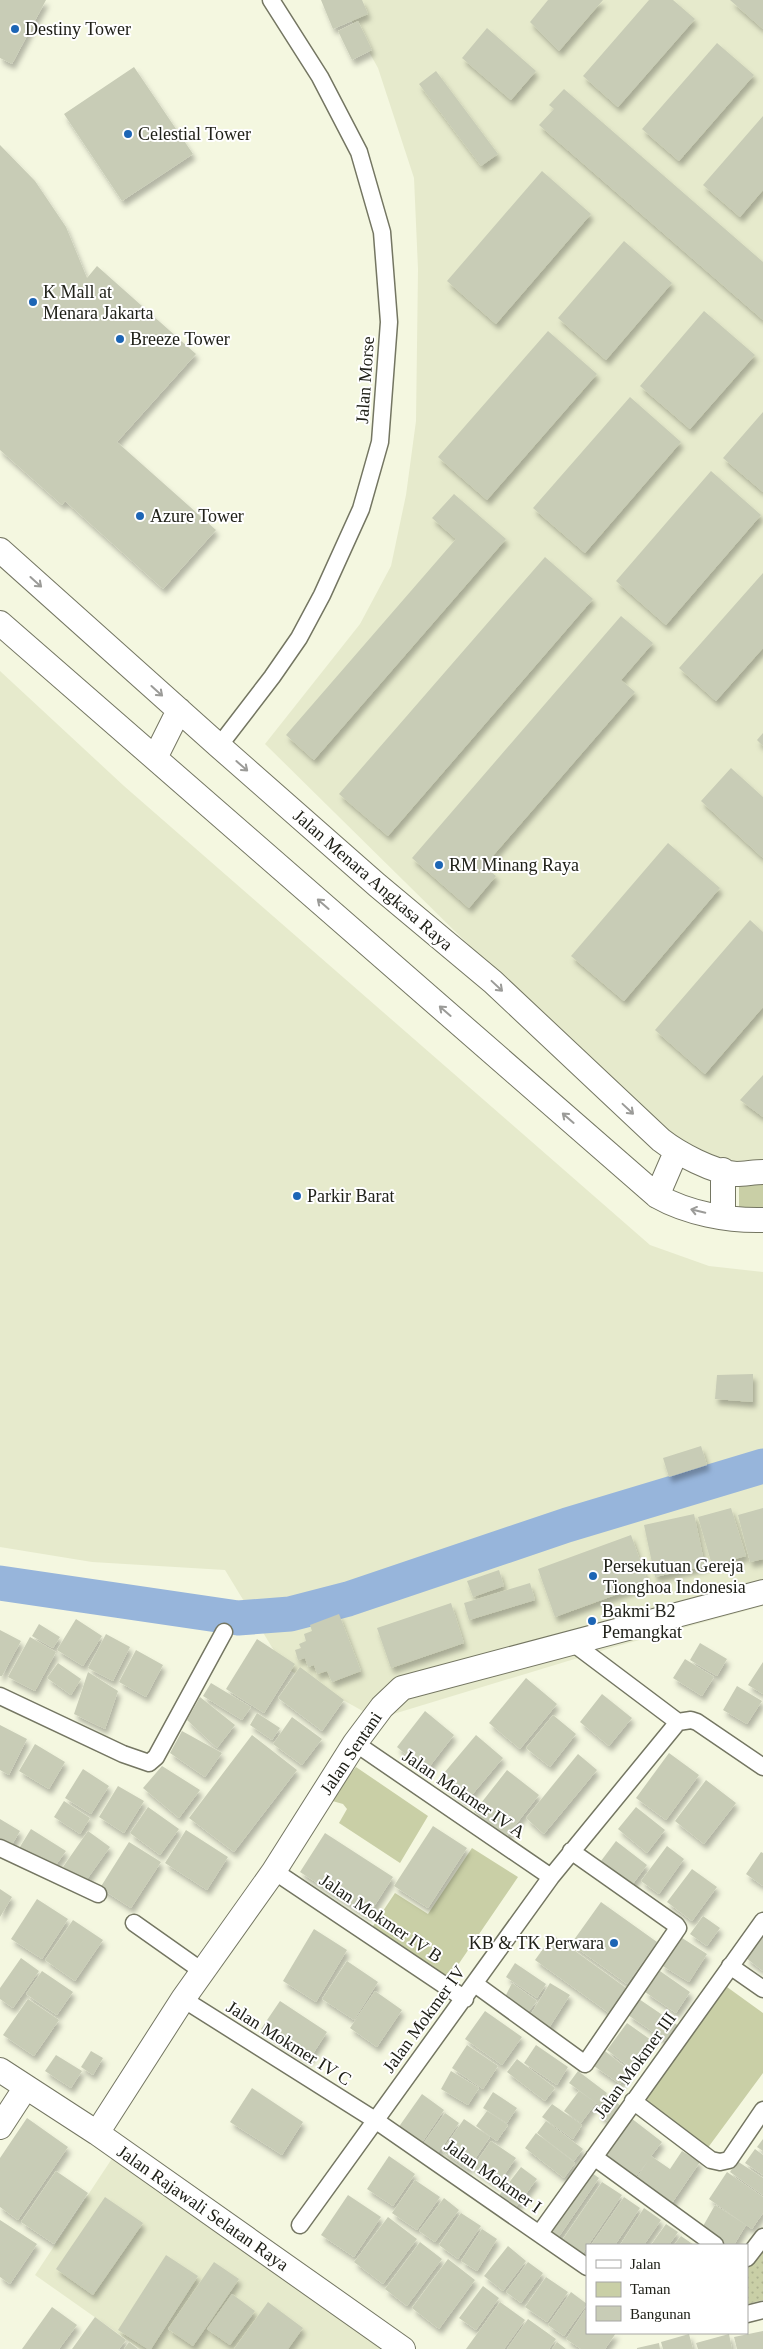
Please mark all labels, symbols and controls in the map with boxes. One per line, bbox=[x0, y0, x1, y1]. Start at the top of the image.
place label: Destiny Tower bbox=[25, 19, 131, 39]
marker: Destiny Tower bbox=[9, 23, 21, 35]
place label: Celestial Tower bbox=[138, 124, 251, 144]
marker: Celestial Tower bbox=[122, 128, 134, 140]
place label: K Mall at Menara Jakarta bbox=[43, 282, 153, 323]
marker: K Mall at Menara Jakarta bbox=[27, 296, 39, 308]
place label: Breeze Tower bbox=[130, 329, 230, 349]
marker: Breeze Tower bbox=[114, 333, 126, 345]
street label: Jalan Morse bbox=[352, 336, 378, 424]
place label: Azure Tower bbox=[150, 506, 244, 526]
marker: Azure Tower bbox=[134, 510, 146, 522]
one-way arrow bbox=[30, 576, 43, 588]
one-way arrow bbox=[151, 685, 164, 697]
one-way arrow bbox=[235, 760, 248, 772]
street label: Jalan Menara Angkasa Raya bbox=[289, 805, 457, 955]
place label: RM Minang Raya bbox=[449, 855, 579, 875]
marker: RM Minang Raya bbox=[433, 859, 445, 871]
one-way arrow bbox=[316, 899, 329, 910]
one-way arrow bbox=[491, 980, 504, 992]
one-way arrow bbox=[439, 1006, 452, 1017]
one-way arrow bbox=[622, 1103, 635, 1115]
one-way arrow bbox=[561, 1113, 574, 1124]
place label: Parkir Barat bbox=[307, 1186, 394, 1206]
marker: Parkir Barat bbox=[291, 1190, 303, 1202]
one-way arrow bbox=[690, 1206, 706, 1215]
place label: Persekutuan Gereja Tionghoa Indonesia bbox=[603, 1556, 746, 1597]
marker: Persekutuan Gereja Tionghoa Indonesia bbox=[587, 1570, 599, 1582]
place label: Bakmi B2 Pemangkat bbox=[602, 1601, 682, 1642]
marker: Bakmi B2 Pemangkat bbox=[586, 1615, 598, 1627]
street label: Jalan Sentani bbox=[316, 1708, 386, 1798]
street label: Jalan Mokmer IV A bbox=[399, 1746, 529, 1842]
street label: Jalan Mokmer IV B bbox=[316, 1870, 446, 1966]
place label: KB & TK Perwara bbox=[469, 1933, 604, 1953]
marker: KB & TK Perwara bbox=[608, 1937, 620, 1949]
street label: Jalan Mokmer IV bbox=[379, 1962, 469, 2076]
street label: Jalan Mokmer IV C bbox=[223, 1997, 355, 2089]
street label: Jalan Mokmer III bbox=[590, 2008, 680, 2122]
street label: Jalan Mokmer I bbox=[441, 2135, 545, 2217]
street label: Jalan Rajawali Selatan Raya bbox=[114, 2141, 292, 2275]
legend bbox=[586, 2244, 748, 2334]
text: Jalan bbox=[630, 2256, 661, 2272]
text: Taman bbox=[630, 2281, 671, 2297]
text: Bangunan bbox=[630, 2306, 691, 2322]

